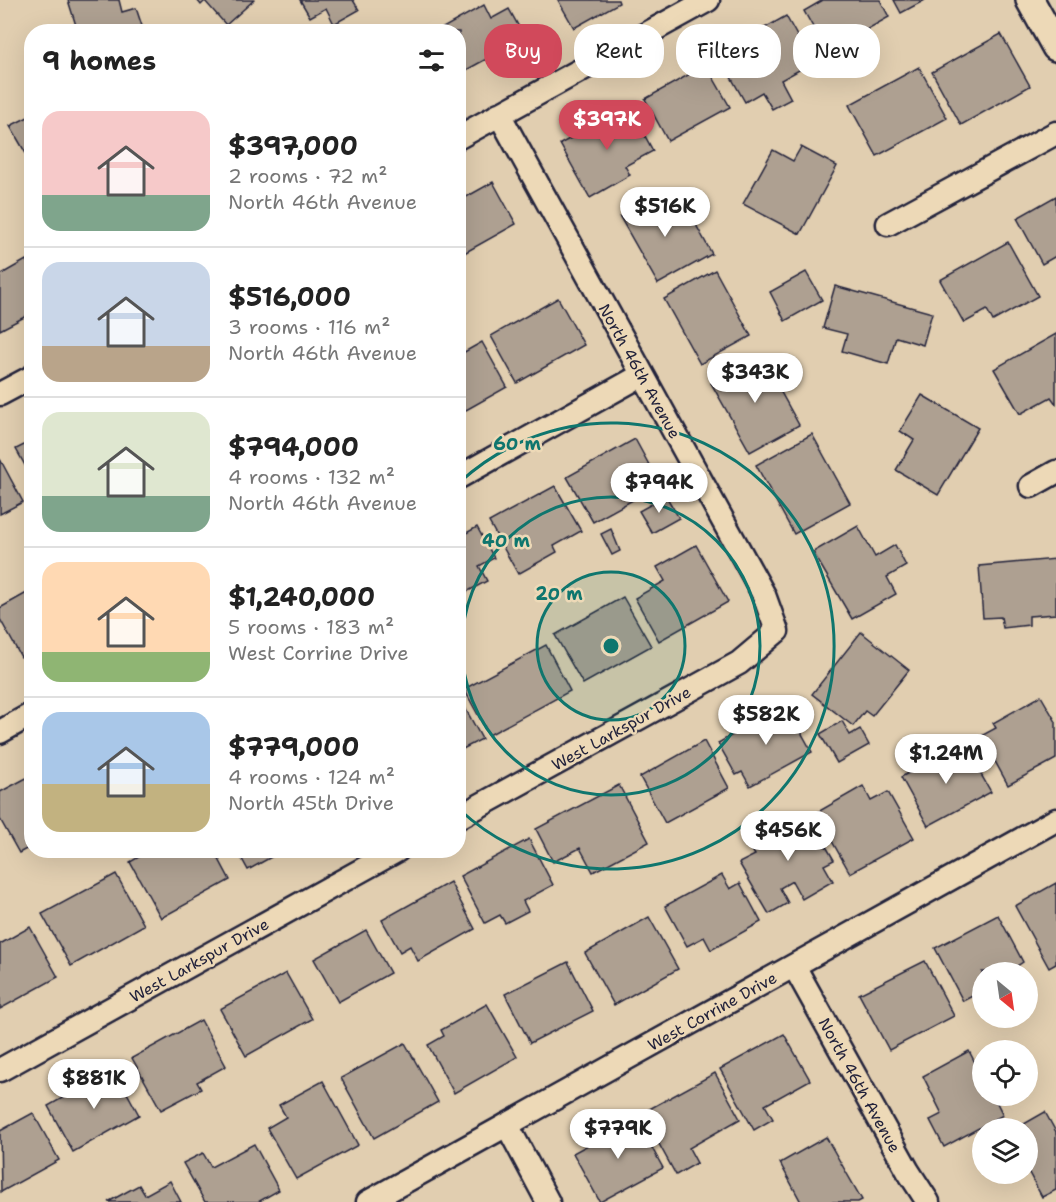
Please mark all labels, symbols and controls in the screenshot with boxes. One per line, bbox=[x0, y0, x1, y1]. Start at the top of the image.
chip: Buy bbox=[484, 24, 562, 78]
chip: Rent bbox=[574, 24, 664, 78]
chip: Filters bbox=[676, 24, 781, 78]
chip: New bbox=[793, 24, 880, 78]
text: 9 homes bbox=[42, 43, 156, 78]
icon: filters bbox=[415, 44, 448, 77]
pin: $397K bbox=[565, 100, 649, 151]
text: $397K bbox=[573, 106, 641, 132]
text: $397,000 bbox=[228, 128, 358, 163]
icon: home bbox=[90, 135, 162, 207]
text: 2 rooms · 72 m² bbox=[228, 163, 387, 189]
pin: $516K bbox=[623, 187, 707, 238]
text: North 46th Avenue bbox=[228, 189, 417, 215]
text: $516K bbox=[634, 193, 696, 219]
text: $516,000 bbox=[228, 279, 351, 314]
icon: home bbox=[90, 286, 162, 358]
street label: North 46th Avenue bbox=[594, 300, 685, 442]
text: 3 rooms · 116 m² bbox=[228, 314, 390, 340]
text: North 46th Avenue bbox=[228, 340, 417, 366]
pin: $343K bbox=[713, 353, 797, 404]
text: $343K bbox=[721, 359, 789, 385]
text: $794,000 bbox=[228, 429, 359, 464]
text: 60 m bbox=[493, 432, 541, 456]
icon: home bbox=[90, 436, 162, 508]
pin: $794K bbox=[617, 463, 701, 514]
text: 4 rooms · 132 m² bbox=[228, 464, 395, 490]
text: $794K bbox=[625, 469, 693, 495]
text: North 46th Avenue bbox=[228, 490, 417, 516]
text: 40 m bbox=[482, 529, 530, 553]
text: $1,240,000 bbox=[228, 579, 375, 614]
text: 20 m bbox=[535, 582, 583, 606]
icon: home bbox=[90, 586, 162, 658]
text: 5 rooms · 183 m² bbox=[228, 614, 394, 640]
centre of rings bbox=[601, 636, 621, 656]
text: West Corrine Drive bbox=[228, 640, 409, 666]
street label: West Larkspur Drive bbox=[548, 681, 695, 775]
pin: $582K bbox=[724, 695, 808, 746]
text: $582K bbox=[732, 701, 800, 727]
text: $779,000 bbox=[228, 729, 359, 764]
pin: $1.24M bbox=[897, 734, 995, 785]
icon: home bbox=[90, 736, 162, 808]
text: $1.24M bbox=[909, 740, 983, 766]
text: 4 rooms · 124 m² bbox=[228, 764, 395, 790]
text: North 45th Drive bbox=[228, 790, 394, 816]
pin: $456K bbox=[746, 811, 830, 862]
text: $456K bbox=[754, 817, 822, 843]
street label: West Larkspur Drive bbox=[126, 913, 273, 1007]
north arrow bbox=[972, 962, 1038, 1028]
map controls bbox=[972, 962, 1038, 1184]
street label: West Corrine Drive bbox=[644, 967, 781, 1056]
street label: North 46th Avenue bbox=[814, 1014, 905, 1156]
button: locate bbox=[972, 1040, 1038, 1106]
pin: $881K bbox=[52, 1059, 136, 1110]
text: $881K bbox=[62, 1065, 126, 1091]
pin: $779K bbox=[576, 1109, 660, 1160]
text: $779K bbox=[584, 1115, 652, 1141]
button: layers bbox=[972, 1118, 1038, 1184]

